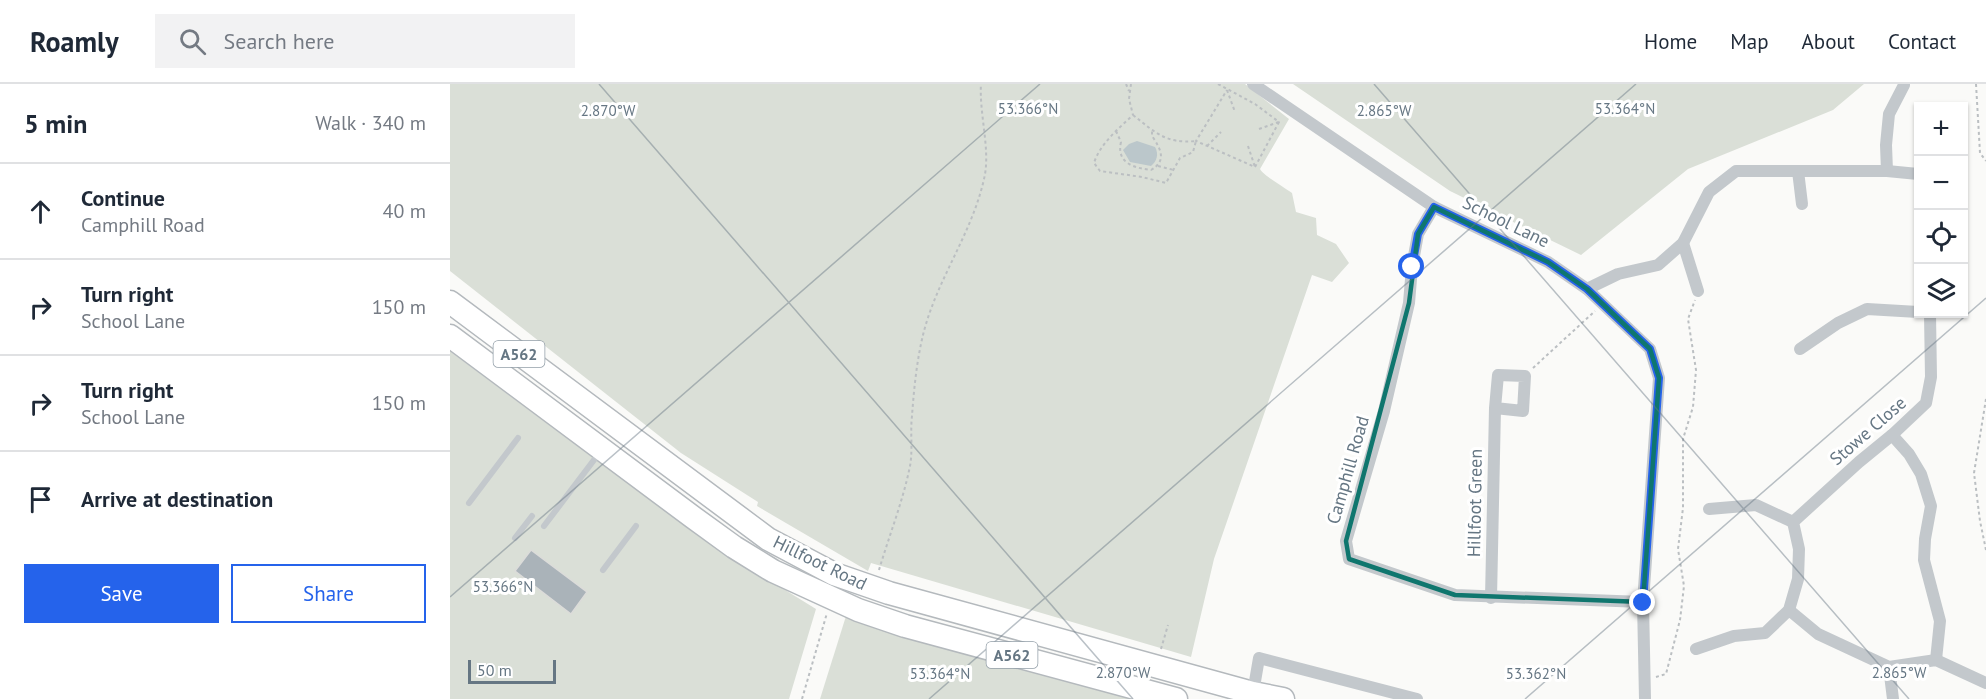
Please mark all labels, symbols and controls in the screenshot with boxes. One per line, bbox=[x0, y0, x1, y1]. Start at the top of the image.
search box bbox=[155, 14, 575, 68]
text: Roamly bbox=[30, 23, 119, 60]
icon: search bbox=[176, 25, 209, 58]
text: Search here bbox=[224, 27, 335, 55]
text: Home bbox=[1644, 28, 1697, 55]
text: Map bbox=[1730, 28, 1769, 55]
text: About bbox=[1802, 28, 1855, 55]
text: Contact bbox=[1888, 28, 1956, 55]
text: 53.366°N bbox=[998, 99, 1058, 118]
text: 53.364°N bbox=[1595, 99, 1655, 118]
text: 2.870°W bbox=[581, 101, 636, 120]
text: 2.865°W bbox=[1357, 101, 1412, 120]
map controls bbox=[1914, 102, 1968, 318]
button: + bbox=[1914, 102, 1968, 156]
text: 5 min bbox=[24, 107, 87, 140]
text: Walk · 340 m bbox=[315, 110, 426, 136]
button: − bbox=[1914, 156, 1968, 210]
text: Continue bbox=[81, 184, 165, 212]
street label: School Lane bbox=[1459, 191, 1553, 252]
icon: ahead bbox=[24, 195, 57, 228]
text: 40 m bbox=[383, 198, 426, 224]
button: locate bbox=[1914, 210, 1968, 264]
text: Camphill Road bbox=[81, 212, 205, 238]
route start bbox=[1398, 253, 1424, 279]
button: layers bbox=[1914, 264, 1968, 318]
text: Turn right bbox=[81, 280, 173, 308]
icon: right bbox=[24, 291, 57, 324]
text: 150 m bbox=[372, 294, 426, 320]
text: School Lane bbox=[81, 308, 185, 334]
road number: A562 bbox=[494, 341, 544, 367]
text: Turn right bbox=[81, 376, 173, 404]
icon: right bbox=[24, 387, 57, 420]
text: 150 m bbox=[372, 390, 426, 416]
street label: Stowe Close bbox=[1825, 391, 1911, 470]
text: School Lane bbox=[81, 404, 185, 430]
street label: Camphill Road bbox=[1321, 413, 1374, 527]
street label: Hillfoot Green bbox=[1462, 449, 1487, 557]
icon: arrive bbox=[24, 483, 57, 516]
text: Arrive at destination bbox=[81, 485, 273, 513]
street label: Hillfoot Road bbox=[770, 530, 871, 595]
button: Save bbox=[24, 564, 219, 623]
button: Share bbox=[231, 564, 426, 623]
text: 53.366°N bbox=[473, 577, 533, 596]
route end bbox=[1629, 589, 1655, 615]
road number: A562 bbox=[986, 642, 1038, 668]
scale bar bbox=[468, 657, 556, 684]
text: 50 m bbox=[477, 660, 512, 680]
text: 2.870°W bbox=[1096, 663, 1151, 682]
text: 2.865°W bbox=[1872, 663, 1927, 682]
text: 53.364°N bbox=[910, 664, 970, 683]
text: 53.362°N bbox=[1506, 664, 1566, 683]

